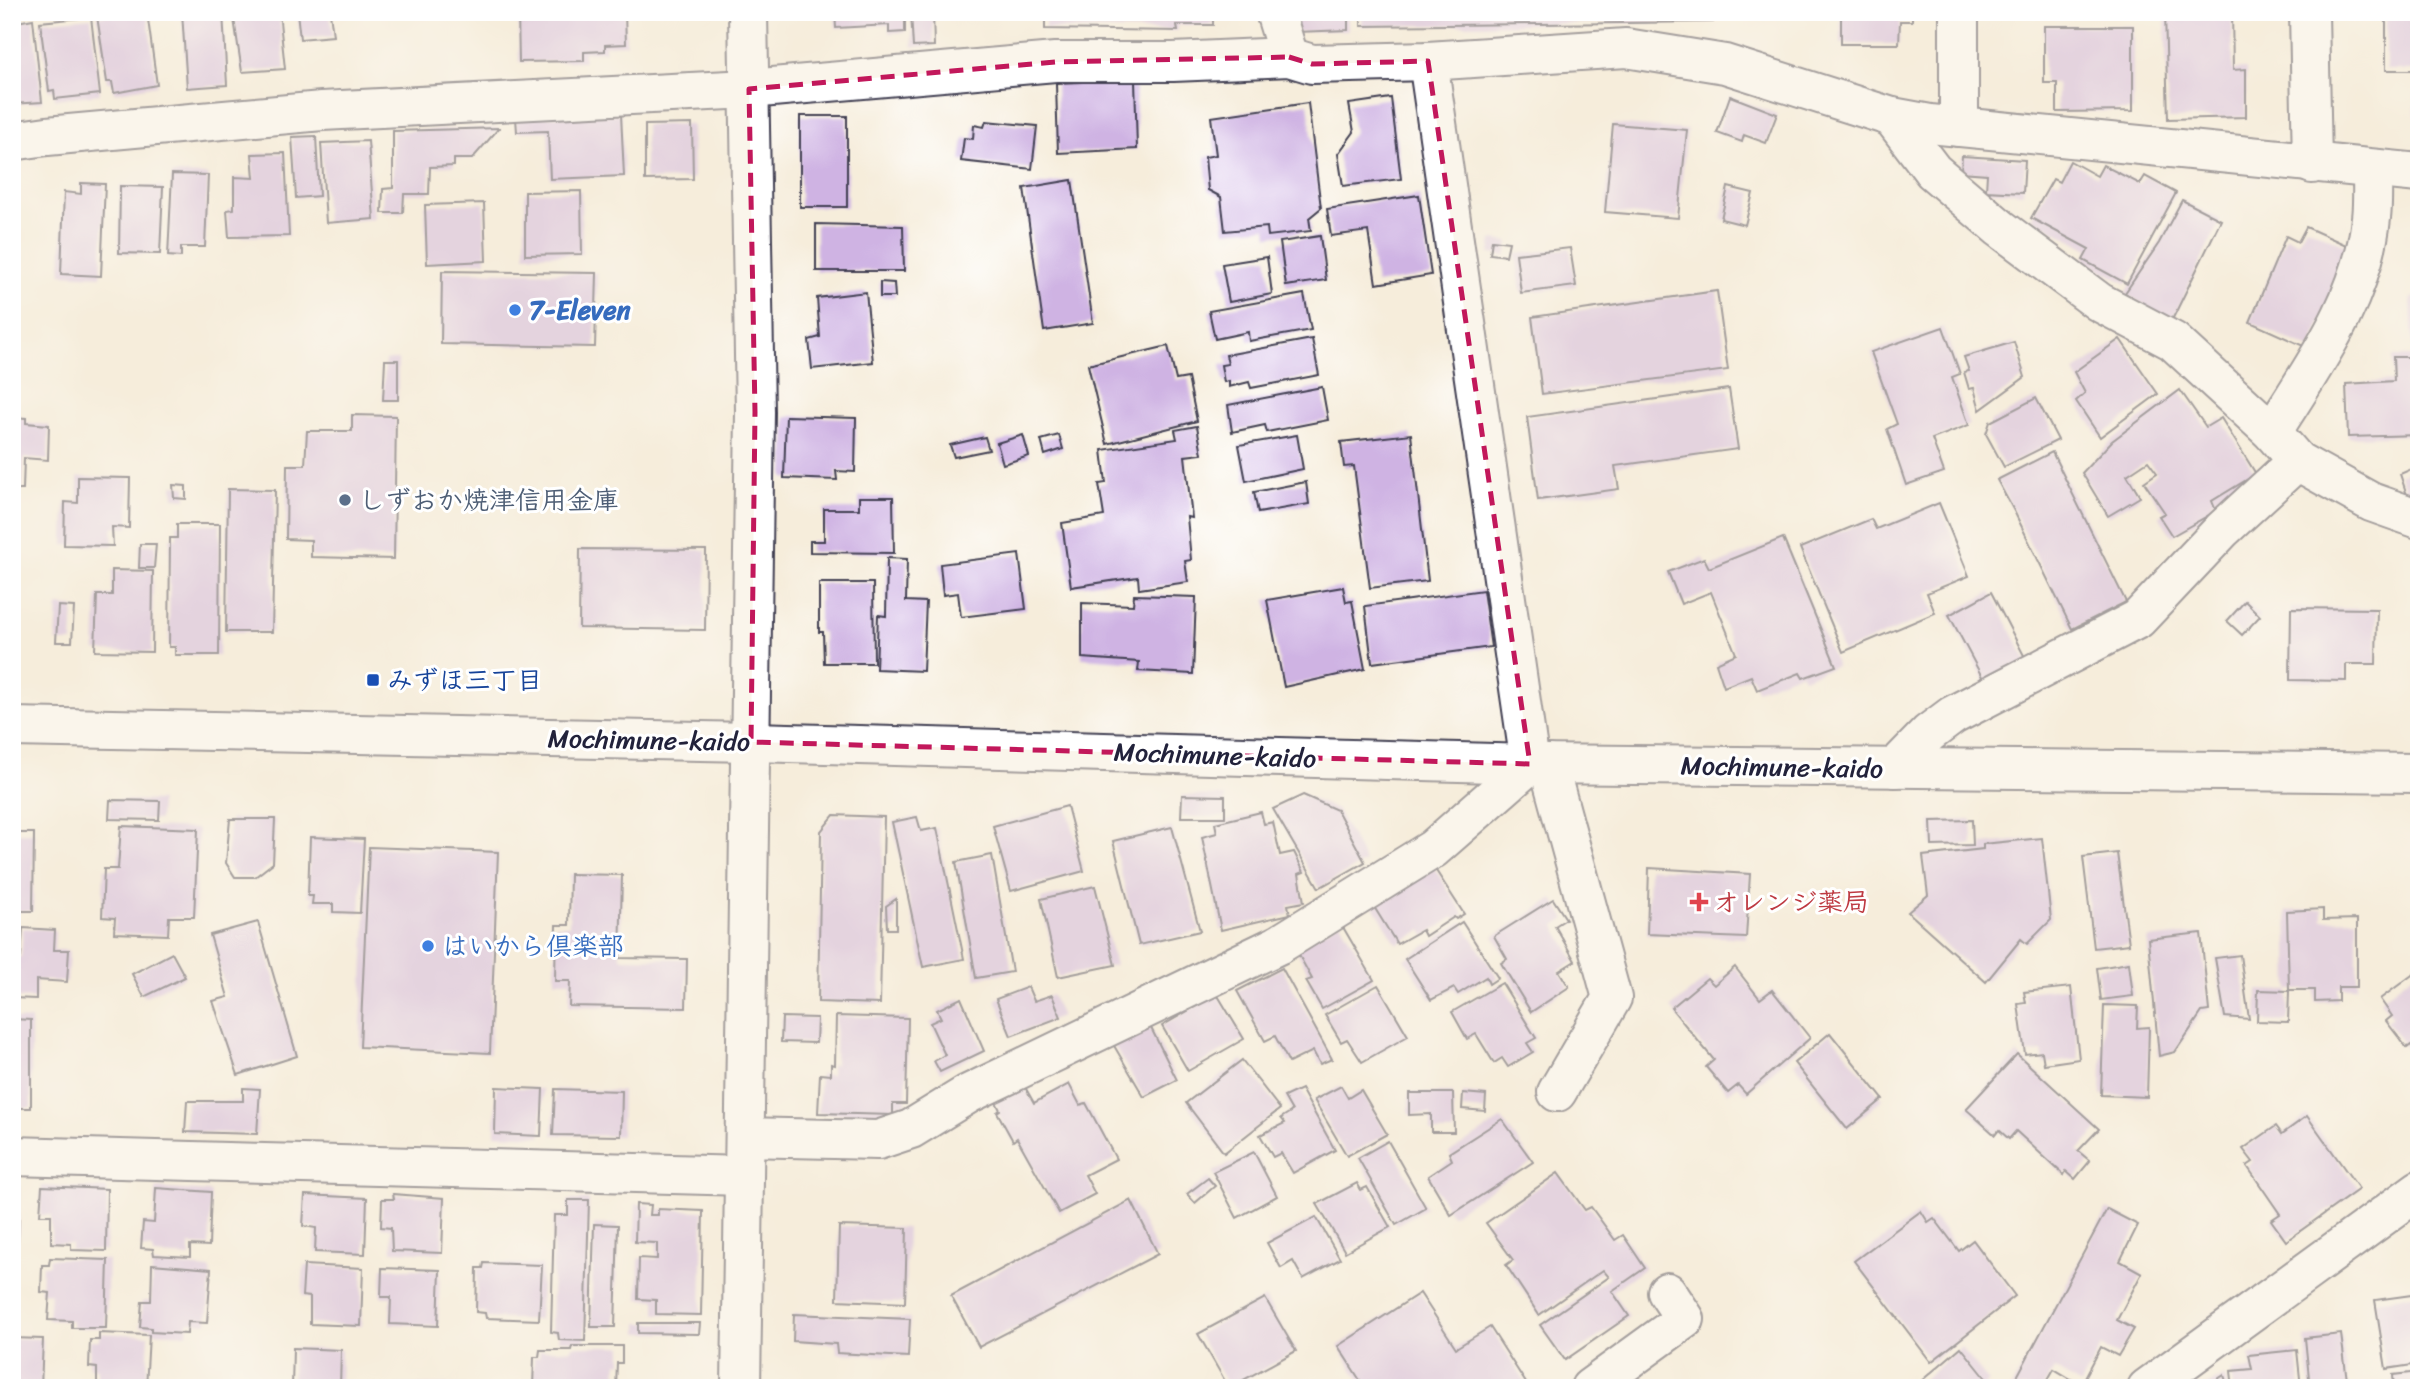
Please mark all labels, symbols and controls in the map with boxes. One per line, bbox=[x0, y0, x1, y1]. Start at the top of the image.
place label: 7-Eleven bbox=[529, 287, 632, 333]
marker: 7-Eleven bbox=[507, 302, 523, 318]
place label: しずおか焼津信用金庫 bbox=[359, 477, 619, 523]
marker: しずおか焼津信用金庫 bbox=[337, 492, 353, 508]
place label: みずほ三丁目 bbox=[387, 657, 542, 703]
marker: みずほ三丁目 bbox=[365, 672, 381, 688]
street label: Mochimune-kaido bbox=[547, 715, 751, 765]
street label: Mochimune-kaido bbox=[1113, 728, 1317, 782]
street label: Mochimune-kaido bbox=[1680, 742, 1884, 792]
place label: オレンジ薬局 bbox=[1713, 879, 1869, 925]
marker: オレンジ薬局 bbox=[1691, 894, 1707, 910]
place label: はいから倶楽部 bbox=[442, 923, 624, 969]
marker: はいから倶楽部 bbox=[420, 938, 436, 954]

